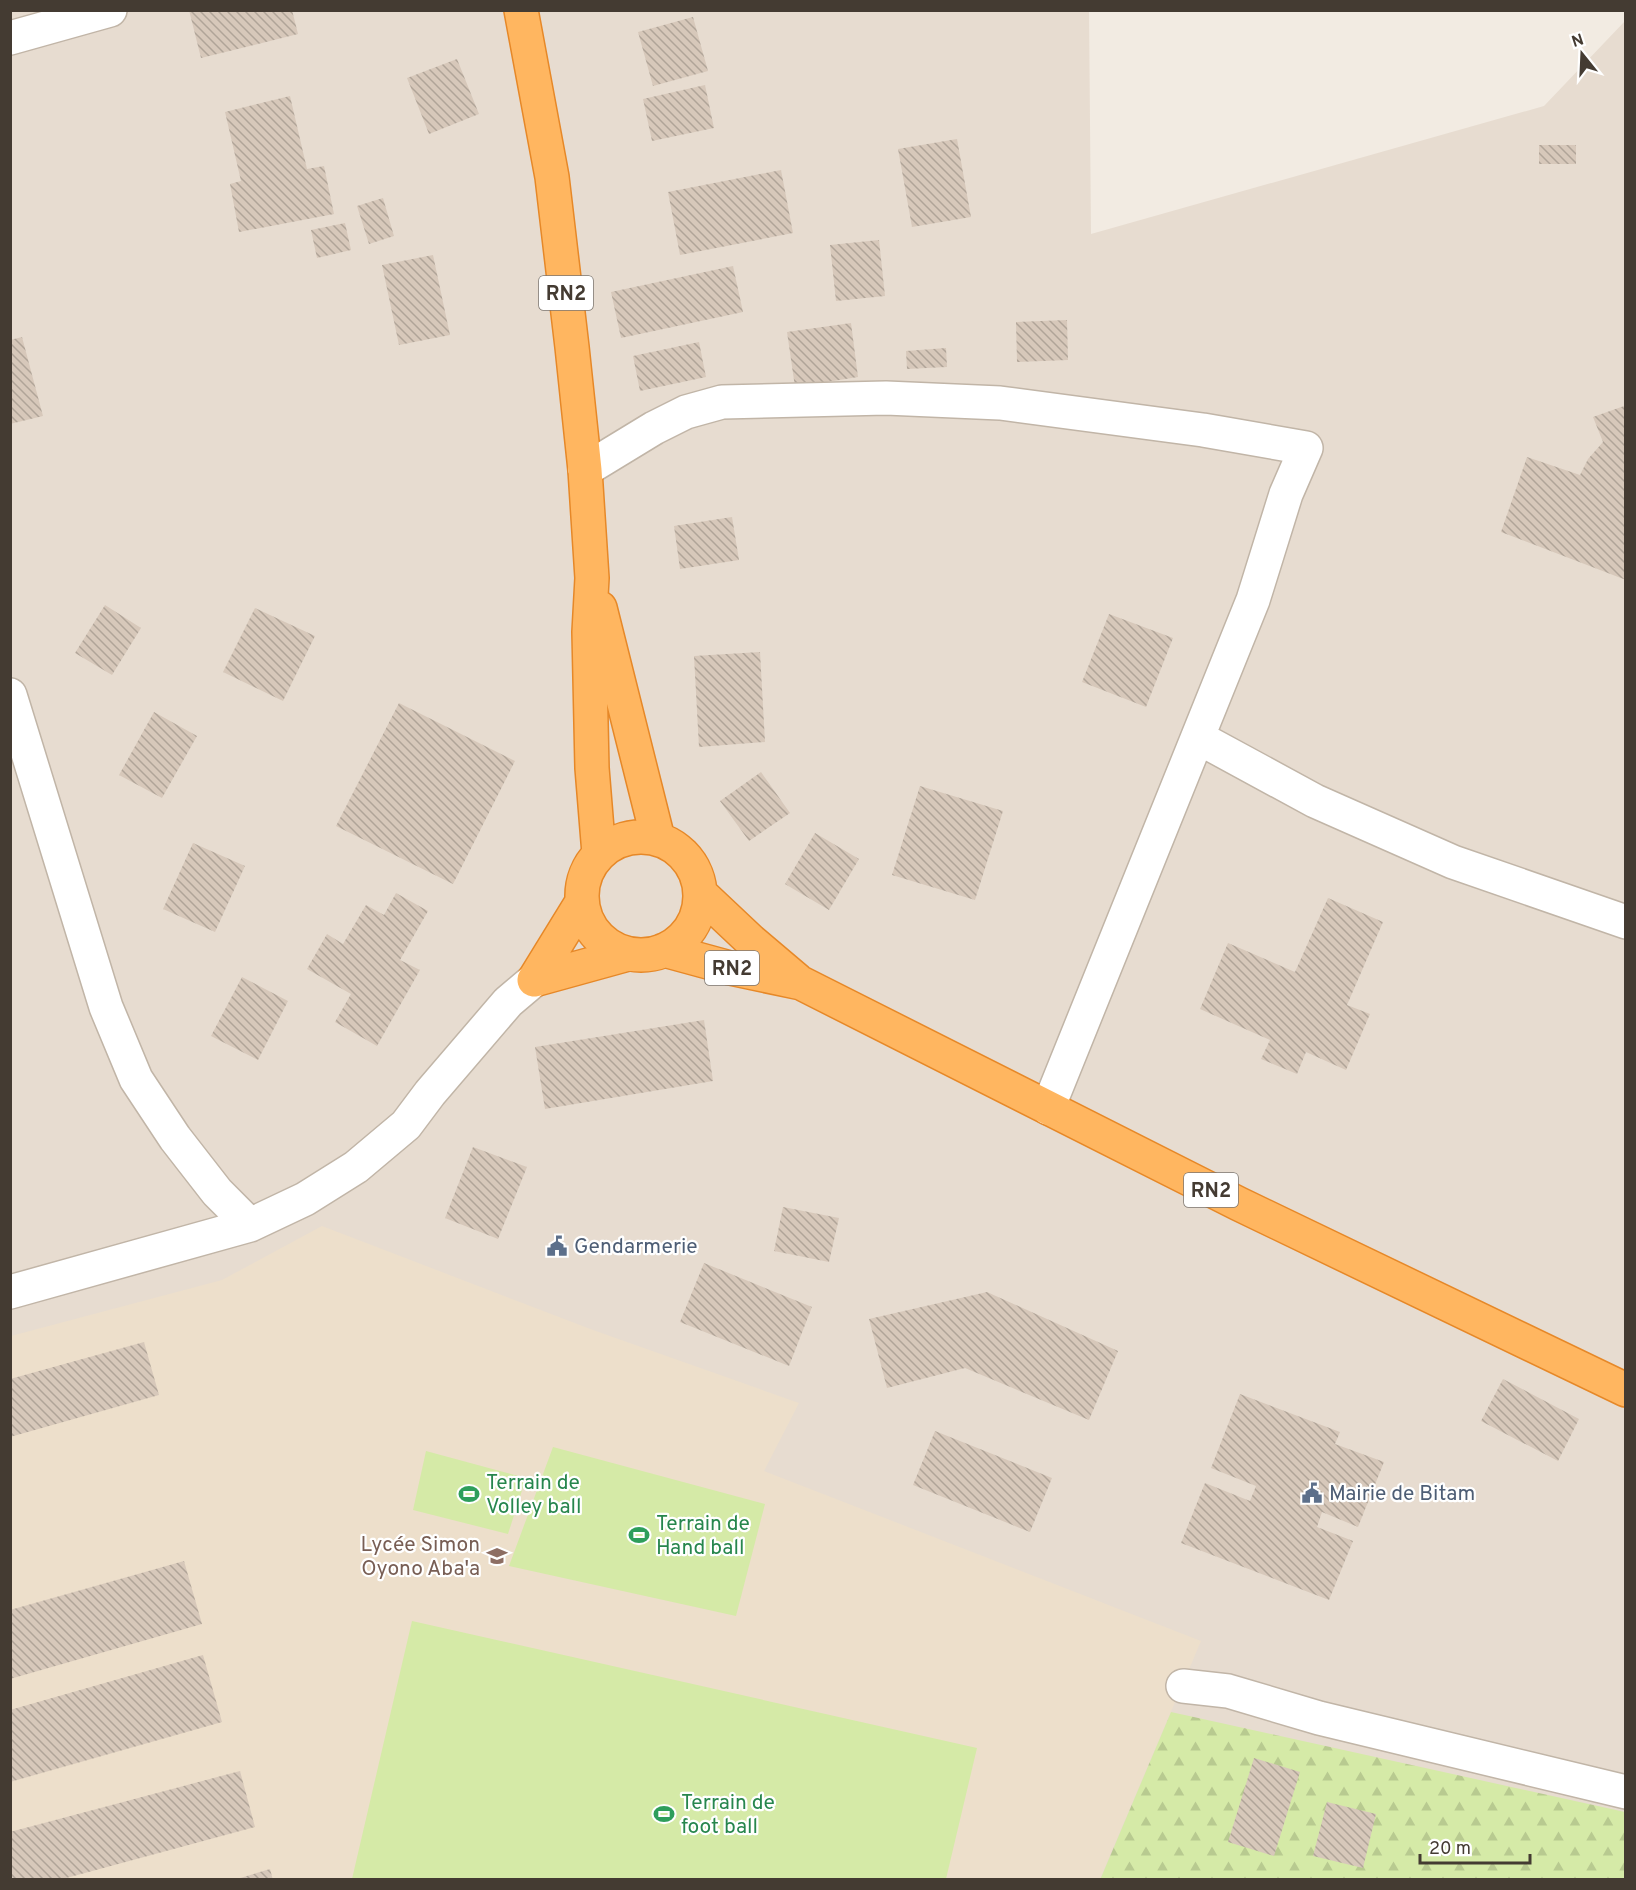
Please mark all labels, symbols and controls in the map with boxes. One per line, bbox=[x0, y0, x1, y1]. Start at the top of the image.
north arrow bbox=[1552, 24, 1612, 84]
text: N bbox=[1569, 30, 1587, 53]
road number: RN2 bbox=[539, 276, 593, 310]
road number: RN2 bbox=[705, 951, 759, 985]
road number: RN2 bbox=[1184, 1173, 1238, 1207]
public building icon: Gendarmerie bbox=[545, 1234, 569, 1258]
place label: Gendarmerie bbox=[574, 1234, 698, 1261]
place label: Terrain de Volley ball bbox=[486, 1470, 582, 1521]
public building icon: Mairie de Bitam bbox=[1300, 1481, 1324, 1505]
place label: Mairie de Bitam bbox=[1329, 1481, 1475, 1508]
sports icon: Terrain de Volley ball bbox=[457, 1482, 481, 1506]
place label: Terrain de Hand ball bbox=[656, 1511, 750, 1562]
sports icon: Terrain de Hand ball bbox=[627, 1523, 651, 1547]
place label: Lycée Simon Oyono Aba'a bbox=[360, 1532, 480, 1583]
school or university icon: Lycée Simon Oyono Aba'a bbox=[485, 1544, 509, 1568]
place label: Terrain de foot ball bbox=[681, 1790, 775, 1841]
sports icon: Terrain de foot ball bbox=[652, 1802, 676, 1826]
scale bar bbox=[1420, 1827, 1530, 1865]
text: 20 m bbox=[1429, 1838, 1471, 1861]

